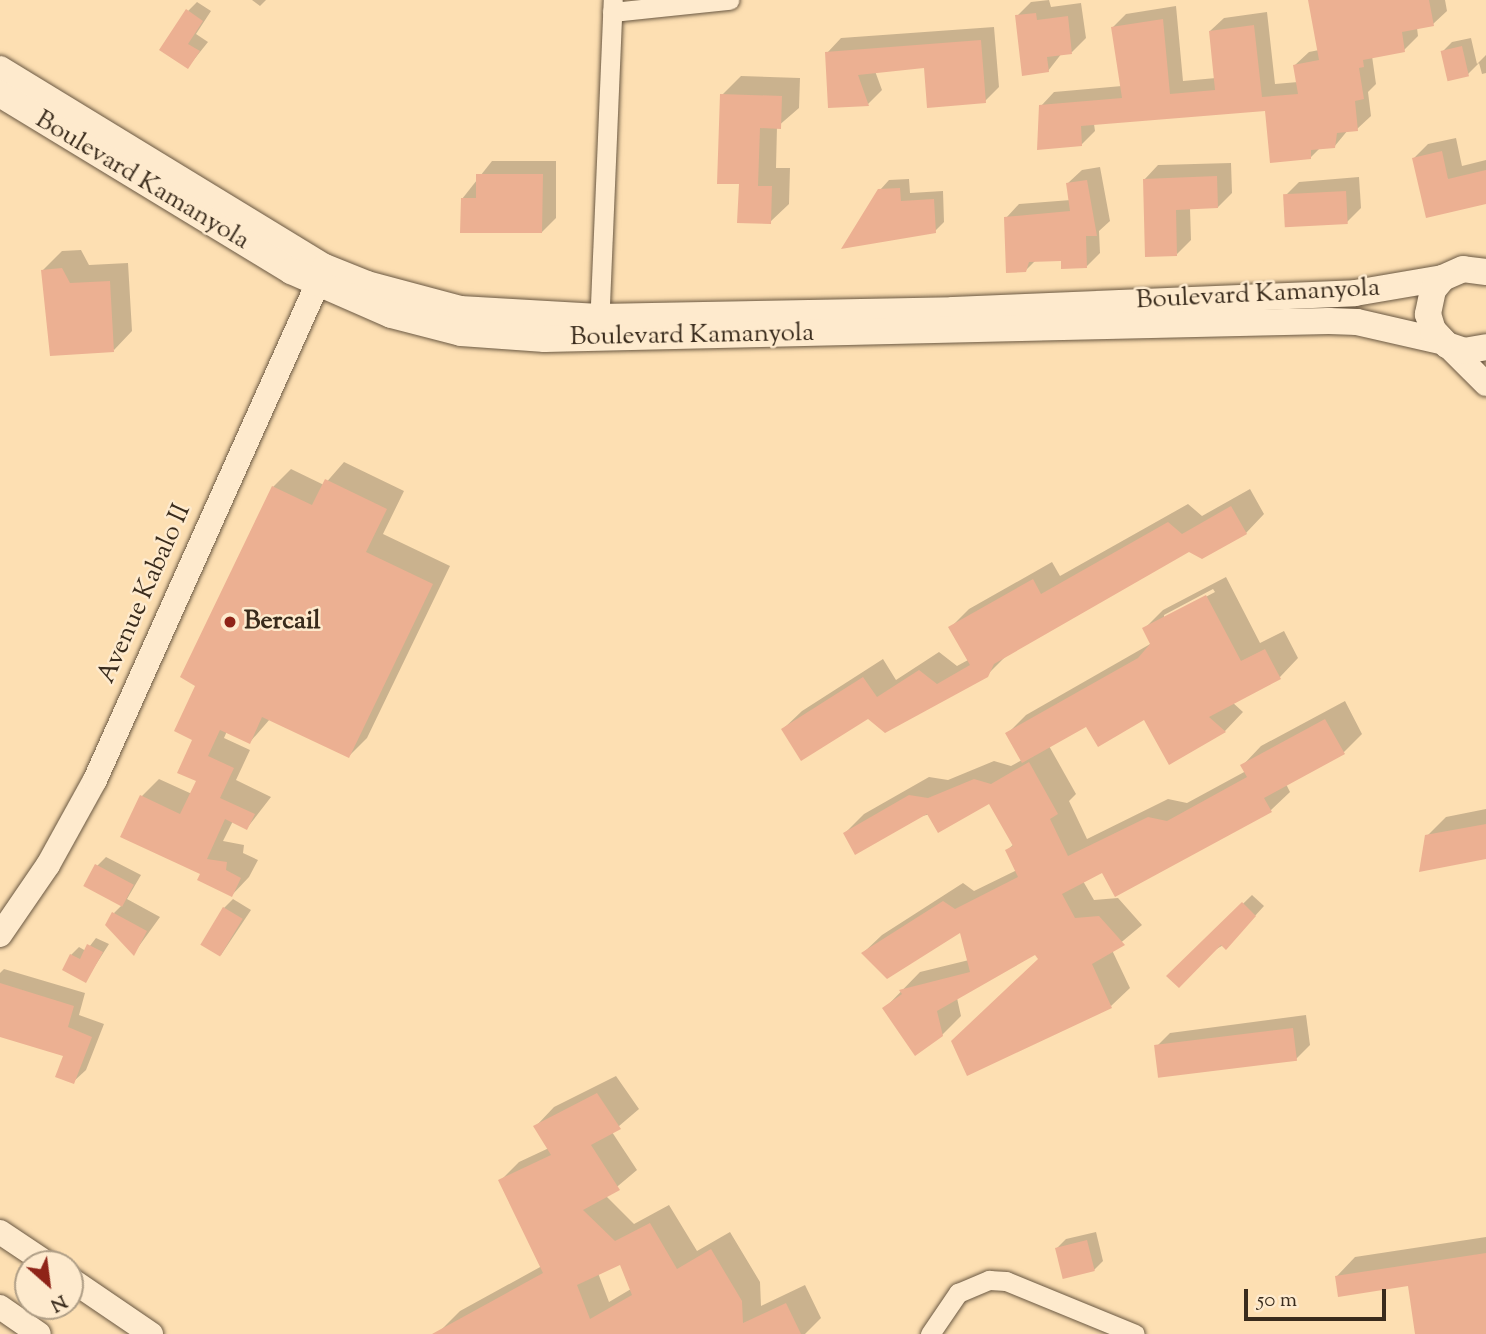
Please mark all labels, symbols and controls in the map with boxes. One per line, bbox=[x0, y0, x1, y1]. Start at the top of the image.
street label: Boulevard Kamanyola bbox=[29, 105, 255, 257]
street label: Boulevard Kamanyola bbox=[1135, 273, 1381, 317]
street label: Boulevard Kamanyola bbox=[570, 318, 814, 354]
street label: Avenue Kabalo II bbox=[92, 500, 198, 688]
place label: Bercail bbox=[244, 606, 321, 638]
marker: Bercail bbox=[222, 614, 238, 630]
north arrow bbox=[14, 1250, 84, 1320]
scale bar bbox=[1248, 1274, 1390, 1318]
text: 50 m bbox=[1257, 1286, 1297, 1316]
text: N bbox=[45, 1287, 71, 1318]

